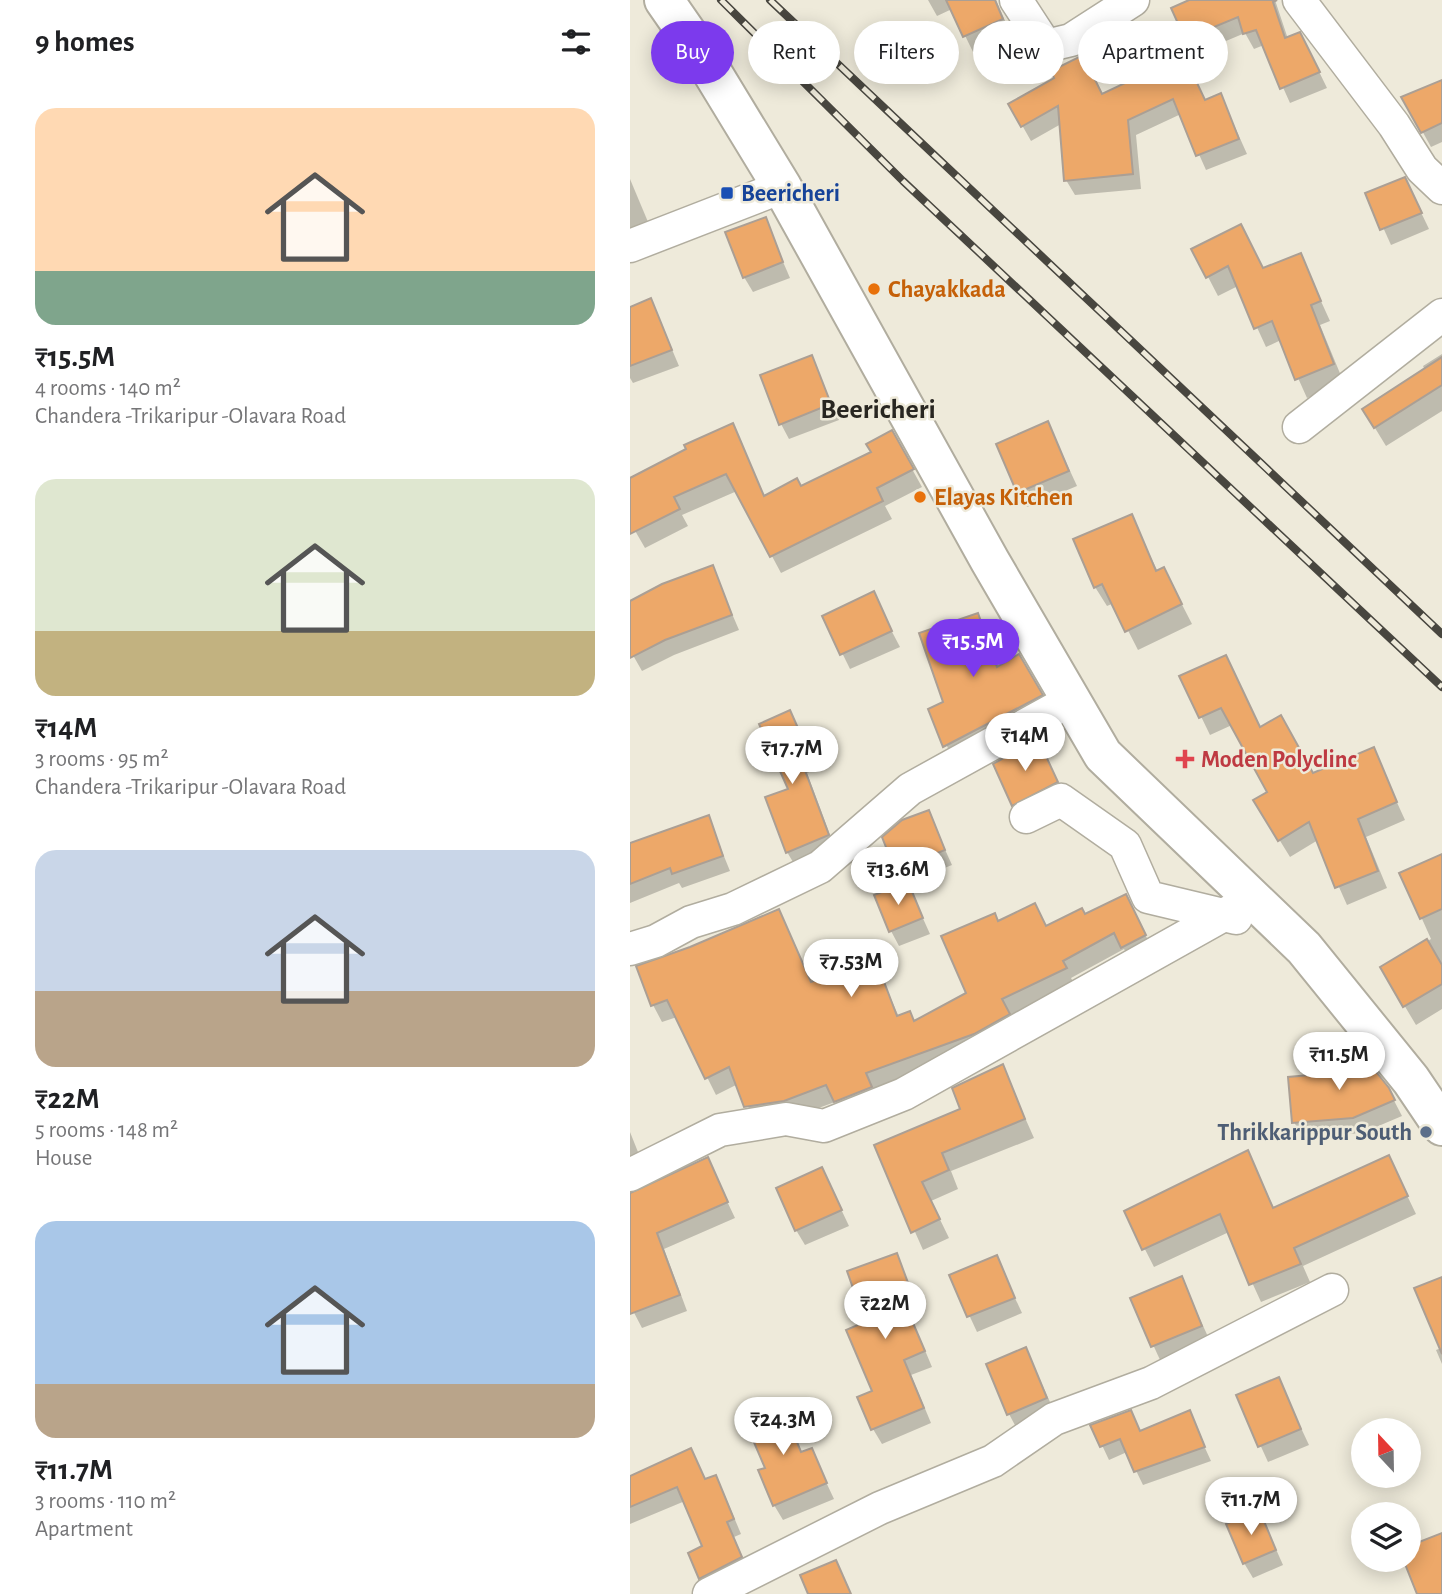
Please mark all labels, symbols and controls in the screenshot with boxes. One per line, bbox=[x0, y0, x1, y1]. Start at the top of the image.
chip: Buy bbox=[651, 21, 734, 84]
chip: Rent bbox=[748, 21, 840, 84]
chip: Filters bbox=[854, 21, 959, 84]
chip: New bbox=[973, 21, 1064, 84]
chip: Apartment bbox=[1078, 21, 1228, 84]
icon: filters bbox=[557, 23, 595, 61]
text: 9 homes bbox=[35, 27, 135, 57]
icon: home bbox=[252, 154, 378, 280]
place label: Beericheri bbox=[741, 182, 840, 206]
marker: Beericheri bbox=[719, 185, 735, 201]
place label: Chayakkada bbox=[888, 278, 1006, 302]
marker: Chayakkada bbox=[866, 281, 882, 297]
text: ₹15.5M bbox=[35, 342, 115, 372]
text: 4 rooms · 140 m² bbox=[35, 377, 181, 400]
district label: Beericheri bbox=[820, 396, 936, 424]
text: Chandera -Trikaripur -Olavara Road bbox=[35, 405, 346, 428]
place label: Elayas Kitchen bbox=[934, 486, 1073, 510]
marker: Elayas Kitchen bbox=[912, 489, 928, 505]
icon: home bbox=[252, 525, 378, 651]
pin: ₹15.5M bbox=[916, 620, 1030, 679]
text: ₹15.5M bbox=[942, 630, 1004, 653]
text: ₹14M bbox=[35, 713, 97, 743]
pin: ₹14M bbox=[984, 714, 1066, 773]
text: ₹14M bbox=[1001, 724, 1049, 747]
pin: ₹17.7M bbox=[735, 726, 849, 786]
text: ₹17.7M bbox=[761, 737, 823, 760]
text: 3 rooms · 95 m² bbox=[35, 748, 168, 771]
place label: Moden Polyclinc bbox=[1201, 748, 1357, 772]
marker: Moden Polyclinc bbox=[1175, 749, 1195, 769]
text: Chandera -Trikaripur -Olavara Road bbox=[35, 776, 346, 799]
pin: ₹13.6M bbox=[841, 848, 955, 907]
text: ₹13.6M bbox=[867, 858, 929, 881]
icon: home bbox=[252, 896, 378, 1022]
pin: ₹7.53M bbox=[794, 940, 908, 999]
text: ₹7.53M bbox=[819, 950, 883, 973]
pin: ₹11.5M bbox=[1282, 1032, 1396, 1092]
text: ₹11.5M bbox=[1309, 1043, 1369, 1066]
text: ₹22M bbox=[35, 1084, 100, 1114]
text: 5 rooms · 148 m² bbox=[35, 1119, 178, 1142]
place label: Thrikkarippur South bbox=[1217, 1121, 1412, 1145]
marker: Thrikkarippur South bbox=[1418, 1124, 1434, 1140]
text: House bbox=[35, 1147, 92, 1170]
icon: home bbox=[252, 1267, 378, 1393]
pin: ₹22M bbox=[844, 1282, 926, 1341]
text: ₹22M bbox=[860, 1292, 910, 1315]
pin: ₹24.3M bbox=[726, 1398, 840, 1457]
text: ₹24.3M bbox=[750, 1408, 816, 1431]
north arrow bbox=[1351, 1418, 1421, 1488]
map controls bbox=[1351, 1418, 1421, 1572]
text: ₹11.7M bbox=[35, 1455, 113, 1485]
pin: ₹11.7M bbox=[1194, 1478, 1308, 1537]
text: ₹11.7M bbox=[1221, 1488, 1281, 1511]
text: 3 rooms · 110 m² bbox=[35, 1490, 176, 1513]
button: layers bbox=[1351, 1502, 1421, 1572]
text: Apartment bbox=[35, 1518, 133, 1541]

